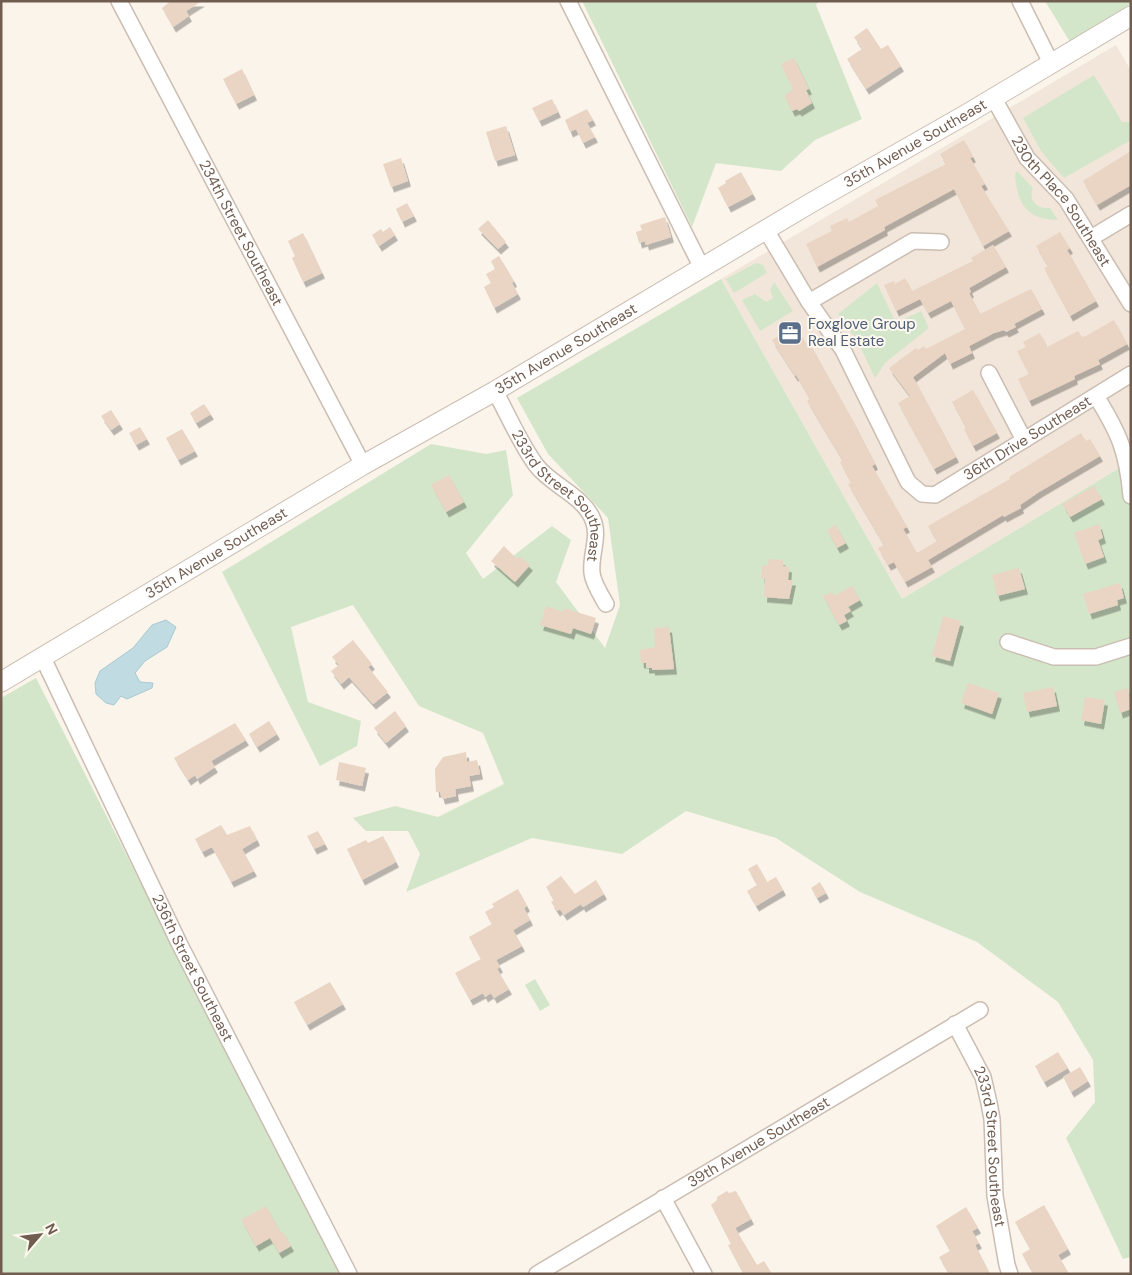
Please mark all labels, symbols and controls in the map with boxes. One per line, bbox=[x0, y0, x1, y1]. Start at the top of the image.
street label: 35th Avenue Southeast bbox=[840, 94, 990, 192]
street label: 230th Place Southeast bbox=[1007, 132, 1115, 270]
street label: 234th Street Southeast bbox=[194, 156, 288, 309]
street label: 35th Avenue Southeast bbox=[491, 299, 641, 399]
place label: Foxglove Group Real Estate bbox=[808, 314, 916, 351]
office icon: Foxglove Group Real Estate bbox=[777, 320, 803, 346]
street label: 36th Drive Southeast bbox=[960, 391, 1095, 485]
street label: 233rd Street Southeast bbox=[507, 426, 606, 563]
street label: 35th Avenue Southeast bbox=[142, 503, 291, 603]
street label: 236th Street Southeast bbox=[147, 891, 238, 1045]
street label: 233rd Street Southeast bbox=[969, 1063, 1010, 1228]
street label: 39th Avenue Southeast bbox=[684, 1092, 833, 1192]
north arrow bbox=[15, 1210, 65, 1260]
text: N bbox=[41, 1220, 62, 1238]

